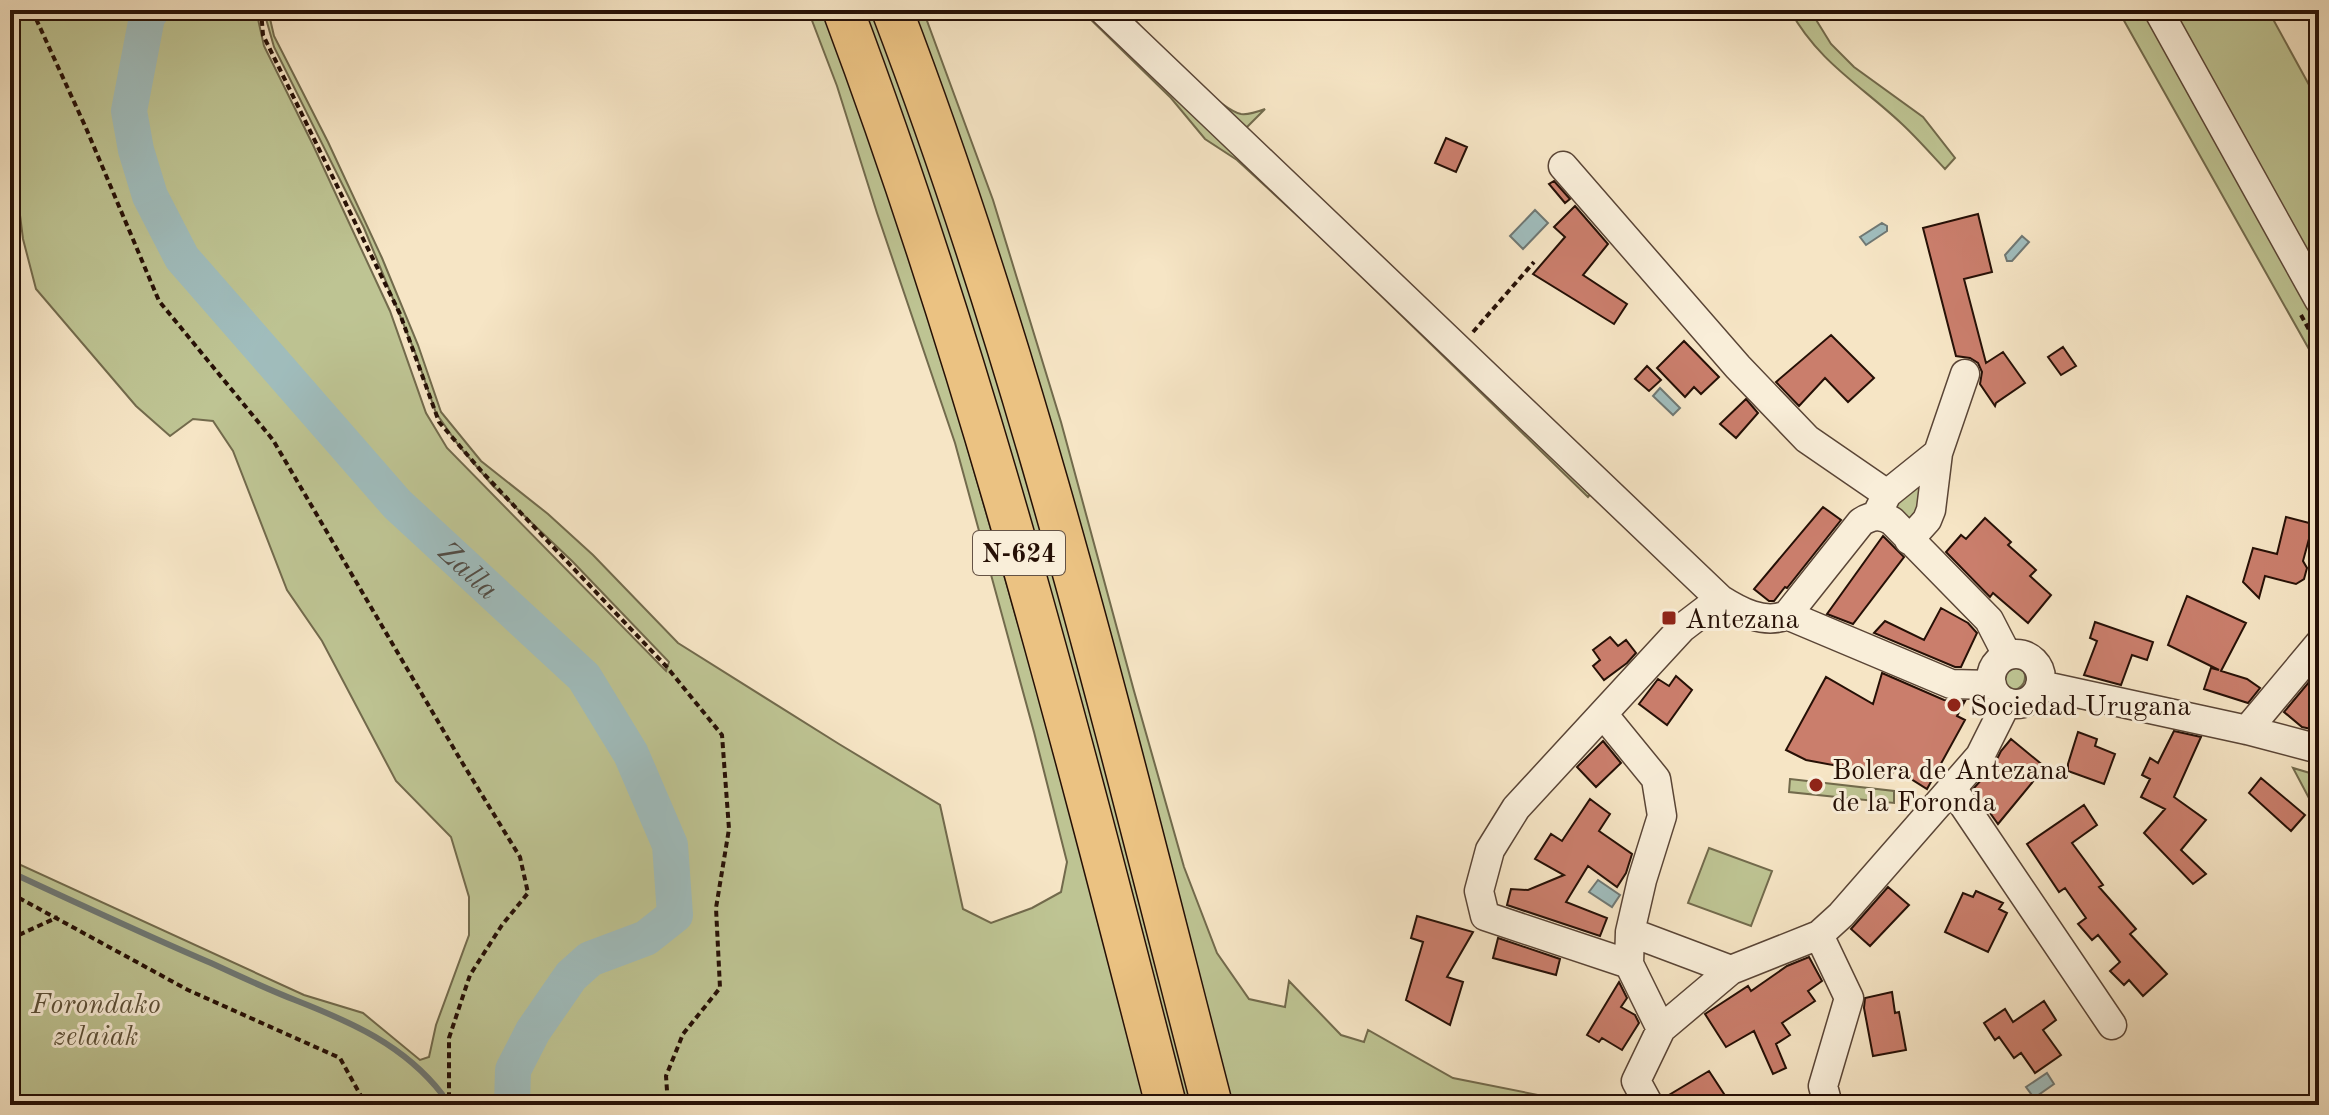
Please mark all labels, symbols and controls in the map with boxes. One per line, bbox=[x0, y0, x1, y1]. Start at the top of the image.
road number: N-624 bbox=[973, 531, 1065, 575]
water label: Zalla bbox=[431, 537, 503, 606]
place label: Antezana bbox=[1685, 607, 1799, 635]
marker: Antezana bbox=[1660, 609, 1678, 627]
place label: Sociedad Urugana bbox=[1970, 694, 2191, 722]
marker: Sociedad Urugana bbox=[1945, 696, 1963, 714]
place label: Bolera de Antezana de la Foronda bbox=[1832, 758, 2069, 818]
marker: Bolera de Antezana de la Foronda bbox=[1807, 776, 1825, 794]
park label: Forondako zelaiak bbox=[30, 992, 161, 1052]

